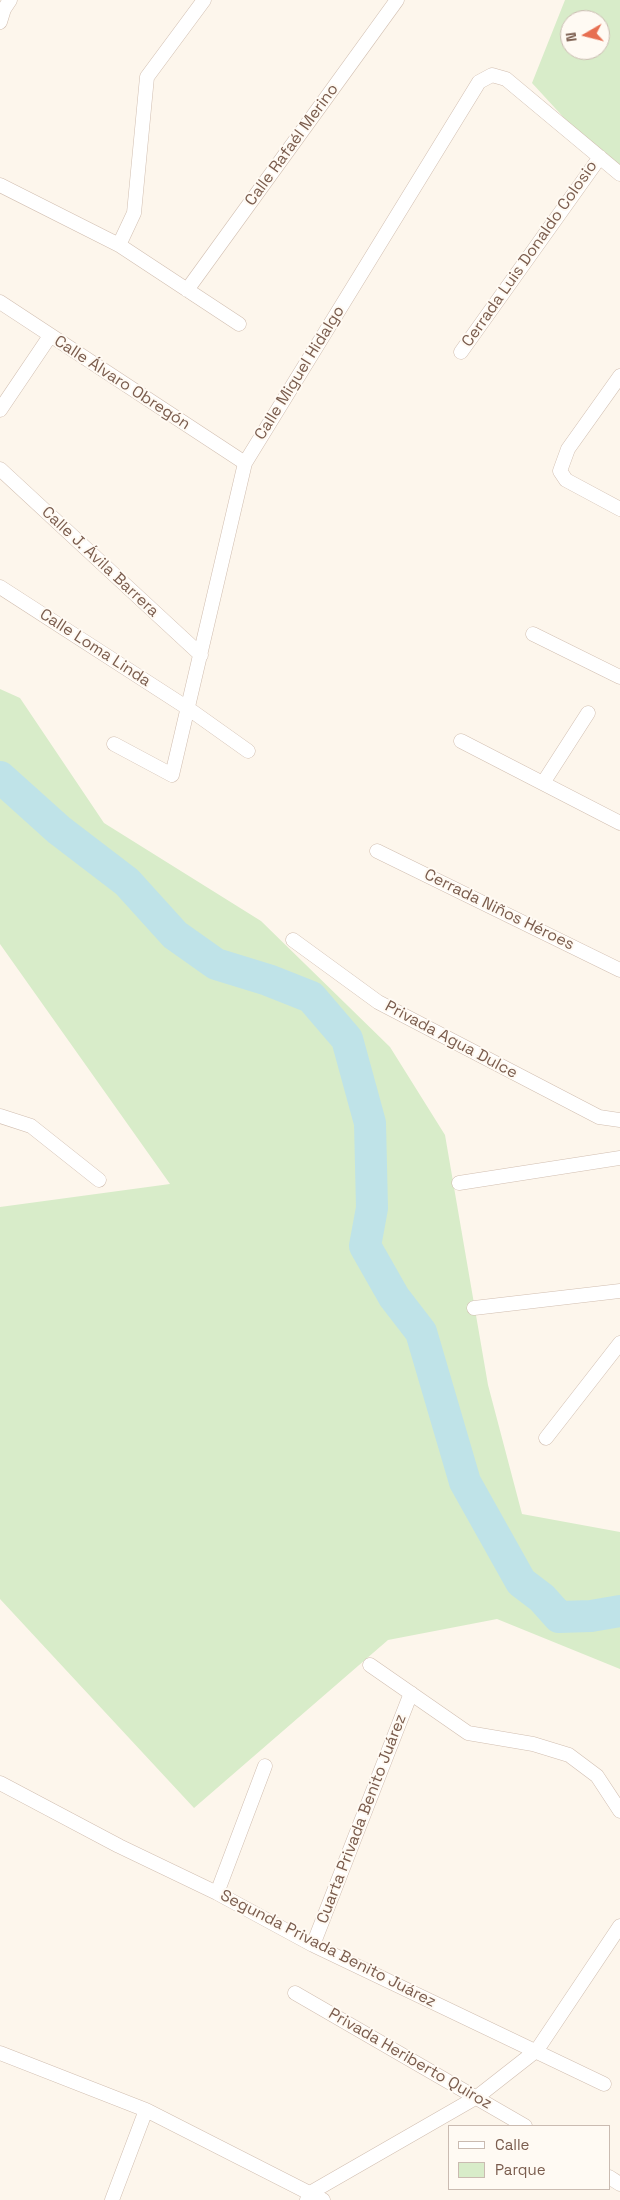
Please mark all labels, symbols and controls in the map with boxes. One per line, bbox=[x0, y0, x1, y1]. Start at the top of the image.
north arrow bbox=[560, 10, 610, 60]
text: N bbox=[562, 31, 581, 43]
street label: Calle Rafaél Merino bbox=[241, 80, 343, 210]
street label: Cerrada Luis Donaldo Colosio bbox=[458, 157, 602, 351]
street label: Calle Miguel Hidalgo bbox=[251, 303, 349, 443]
street label: Calle Álvaro Obregón bbox=[50, 332, 194, 434]
street label: Calle J. Ávila Barrera bbox=[37, 503, 163, 621]
street label: Calle Loma Linda bbox=[36, 605, 154, 691]
street label: Cerrada Niños Héroes bbox=[421, 865, 577, 955]
street label: Privada Agua Dulce bbox=[381, 997, 521, 1083]
street label: Cuarta Privada Benito Juárez bbox=[313, 1712, 411, 1926]
street label: Segunda Privada Benito Juárez bbox=[217, 1886, 439, 2012]
street label: Privada Heriberto Quiroz bbox=[325, 2004, 495, 2114]
legend bbox=[448, 2125, 610, 2190]
text: Calle bbox=[495, 2135, 530, 2154]
text: Parque bbox=[495, 2160, 546, 2179]

